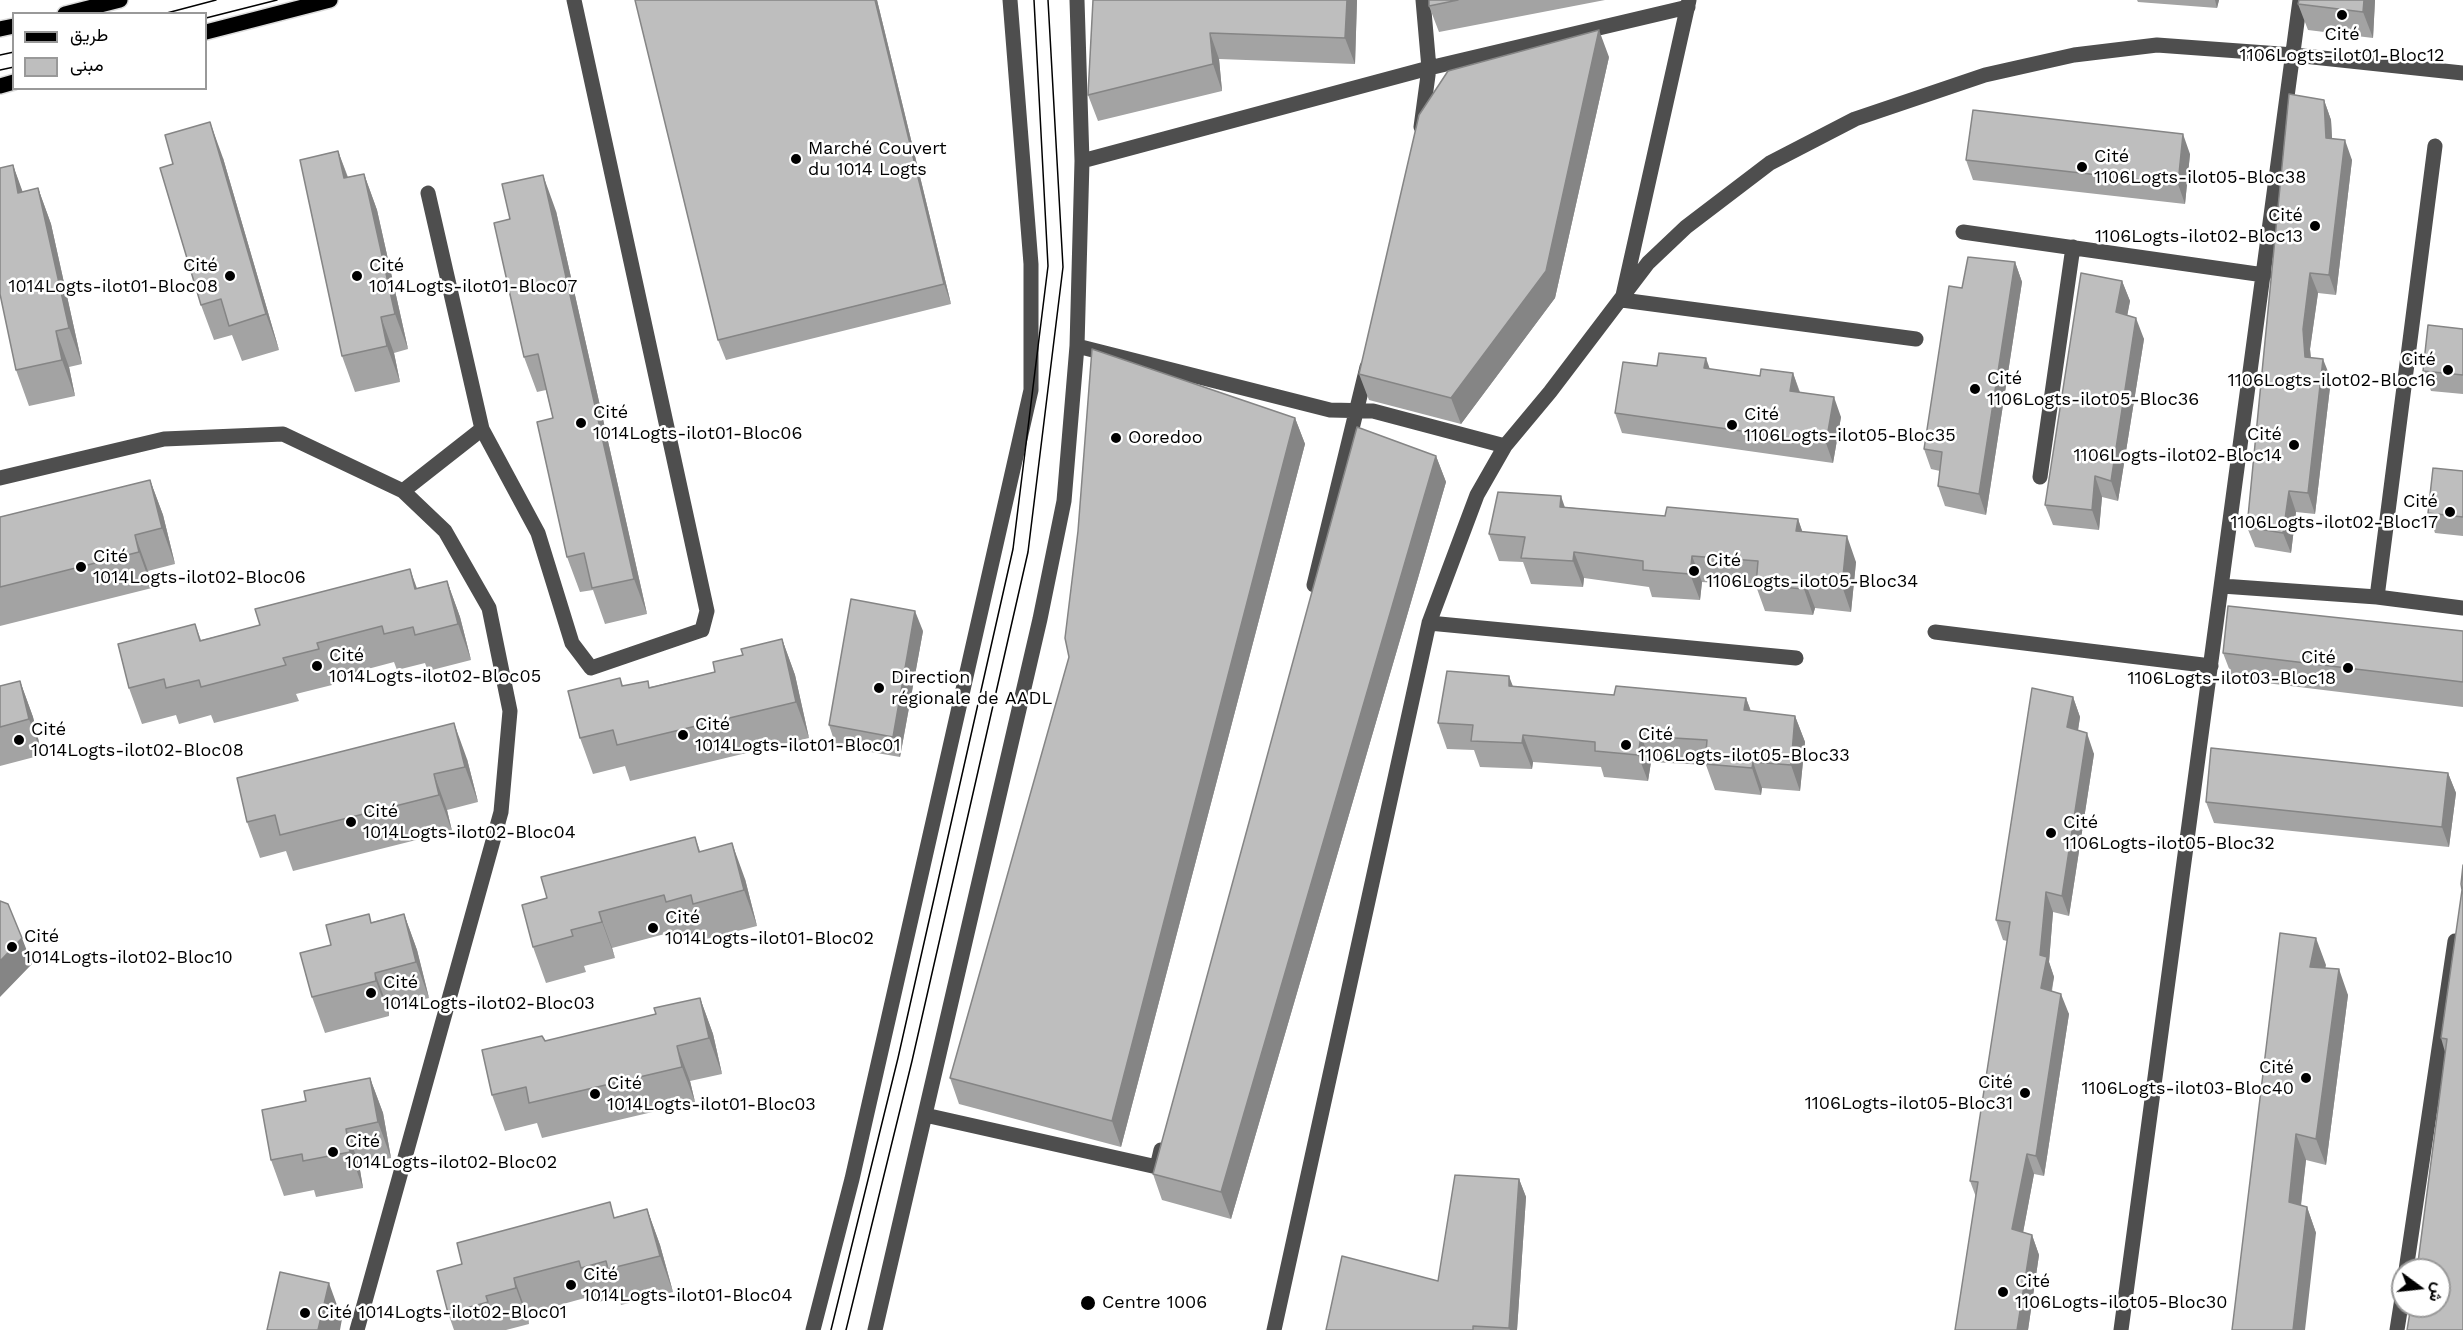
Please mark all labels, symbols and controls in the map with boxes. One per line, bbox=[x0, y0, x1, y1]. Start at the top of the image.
marker: Cité 1106Logts-ilot01-Bloc12 bbox=[2335, 8, 2349, 22]
legend bbox=[12, 12, 207, 90]
text: طريق bbox=[70, 24, 108, 45]
place label: Cité 1106Logts-ilot01-Bloc12 bbox=[2240, 24, 2444, 66]
text: مبنى bbox=[70, 54, 104, 75]
place label: Marché Couvert du 1014 Logts bbox=[808, 138, 947, 180]
place label: Cité 1106Logts-ilot05-Bloc38 bbox=[2094, 146, 2306, 188]
marker: Marché Couvert du 1014 Logts bbox=[789, 152, 803, 166]
marker: Cité 1106Logts-ilot05-Bloc38 bbox=[2075, 160, 2089, 174]
place label: Cité 1106Logts-ilot02-Bloc13 bbox=[2095, 205, 2303, 248]
marker: Cité 1106Logts-ilot02-Bloc13 bbox=[2308, 219, 2322, 233]
place label: Cité 1014Logts-ilot01-Bloc08 bbox=[8, 255, 218, 298]
place label: Cité 1014Logts-ilot01-Bloc07 bbox=[369, 255, 577, 298]
marker: Cité 1014Logts-ilot01-Bloc08 bbox=[223, 269, 237, 283]
marker: Cité 1014Logts-ilot01-Bloc07 bbox=[350, 269, 364, 283]
place label: Cité 1106Logts-ilot02-Bloc16 bbox=[2228, 349, 2436, 392]
marker: Cité 1106Logts-ilot02-Bloc16 bbox=[2441, 363, 2455, 377]
place label: Cité 1106Logts-ilot05-Bloc36 bbox=[1987, 368, 2199, 410]
marker: Cité 1106Logts-ilot05-Bloc36 bbox=[1968, 382, 1982, 396]
place label: Cité 1014Logts-ilot01-Bloc06 bbox=[593, 402, 802, 444]
place label: Cité 1106Logts-ilot05-Bloc35 bbox=[1744, 404, 1956, 446]
marker: Cité 1014Logts-ilot01-Bloc06 bbox=[574, 416, 588, 430]
marker: Cité 1106Logts-ilot05-Bloc35 bbox=[1725, 418, 1739, 432]
place label: Cité 1106Logts-ilot02-Bloc14 bbox=[2074, 424, 2282, 466]
place label: Ooredoo bbox=[1128, 427, 1203, 449]
marker: Ooredoo bbox=[1109, 431, 1123, 445]
marker: Cité 1106Logts-ilot02-Bloc14 bbox=[2287, 438, 2301, 452]
place label: Cité 1106Logts-ilot02-Bloc17 bbox=[2230, 491, 2438, 534]
marker: Cité 1106Logts-ilot02-Bloc17 bbox=[2443, 505, 2457, 519]
place label: Cité 1014Logts-ilot02-Bloc06 bbox=[93, 546, 306, 588]
place label: Cité 1106Logts-ilot05-Bloc34 bbox=[1706, 550, 1918, 592]
marker: Cité 1014Logts-ilot02-Bloc06 bbox=[74, 560, 88, 574]
marker: Cité 1106Logts-ilot05-Bloc34 bbox=[1687, 564, 1701, 578]
place label: Cité 1014Logts-ilot02-Bloc05 bbox=[329, 645, 541, 688]
place label: Cité 1106Logts-ilot03-Bloc18 bbox=[2128, 647, 2336, 690]
marker: Cité 1014Logts-ilot02-Bloc05 bbox=[310, 659, 324, 673]
marker: Cité 1106Logts-ilot03-Bloc18 bbox=[2341, 661, 2355, 675]
place label: Direction régionale de AADL bbox=[891, 667, 1052, 710]
marker: Direction régionale de AADL bbox=[872, 681, 886, 695]
place label: Cité 1014Logts-ilot01-Bloc01 bbox=[695, 714, 901, 756]
place label: Cité 1014Logts-ilot02-Bloc08 bbox=[31, 719, 244, 762]
place label: Cité 1106Logts-ilot05-Bloc33 bbox=[1638, 724, 1850, 766]
marker: Cité 1014Logts-ilot01-Bloc01 bbox=[676, 728, 690, 742]
marker: Cité 1014Logts-ilot02-Bloc08 bbox=[12, 733, 26, 747]
marker: Cité 1106Logts-ilot05-Bloc33 bbox=[1619, 738, 1633, 752]
place label: Cité 1014Logts-ilot02-Bloc04 bbox=[363, 801, 576, 844]
place label: Cité 1106Logts-ilot05-Bloc32 bbox=[2063, 812, 2275, 854]
marker: Cité 1014Logts-ilot02-Bloc04 bbox=[344, 815, 358, 829]
marker: Cité 1106Logts-ilot05-Bloc32 bbox=[2044, 826, 2058, 840]
place label: Cité 1014Logts-ilot01-Bloc02 bbox=[665, 907, 874, 950]
marker: Cité 1014Logts-ilot01-Bloc02 bbox=[646, 921, 660, 935]
place label: Cité 1014Logts-ilot02-Bloc10 bbox=[24, 926, 233, 968]
marker: Cité 1014Logts-ilot02-Bloc10 bbox=[5, 940, 19, 954]
place label: Cité 1014Logts-ilot02-Bloc03 bbox=[383, 972, 595, 1014]
marker: Cité 1014Logts-ilot02-Bloc03 bbox=[364, 986, 378, 1000]
place label: Cité 1106Logts-ilot03-Bloc40 bbox=[2081, 1057, 2294, 1100]
marker: Cité 1106Logts-ilot03-Bloc40 bbox=[2299, 1071, 2313, 1085]
place label: Cité 1106Logts-ilot05-Bloc31 bbox=[1805, 1072, 2013, 1114]
place label: Cité 1014Logts-ilot01-Bloc03 bbox=[607, 1073, 816, 1116]
marker: Cité 1106Logts-ilot05-Bloc31 bbox=[2018, 1086, 2032, 1100]
marker: Cité 1014Logts-ilot01-Bloc03 bbox=[588, 1087, 602, 1101]
place label: Cité 1014Logts-ilot02-Bloc02 bbox=[345, 1131, 557, 1174]
marker: Cité 1014Logts-ilot02-Bloc02 bbox=[326, 1145, 340, 1159]
north arrow bbox=[2391, 1258, 2451, 1318]
place label: Cité 1014Logts-ilot01-Bloc04 bbox=[583, 1264, 793, 1306]
place label: Cité 1106Logts-ilot05-Bloc30 bbox=[2015, 1271, 2227, 1314]
marker: Cité 1014Logts-ilot01-Bloc04 bbox=[564, 1278, 578, 1292]
text: ش bbox=[2425, 1281, 2449, 1304]
marker: Cité 1106Logts-ilot05-Bloc30 bbox=[1996, 1285, 2010, 1299]
place label: Centre 1006 bbox=[1102, 1292, 1207, 1314]
marker: Centre 1006 bbox=[1079, 1294, 1097, 1312]
place label: Cité 1014Logts-ilot02-Bloc01 bbox=[317, 1302, 567, 1324]
marker: Cité 1014Logts-ilot02-Bloc01 bbox=[298, 1306, 312, 1320]

